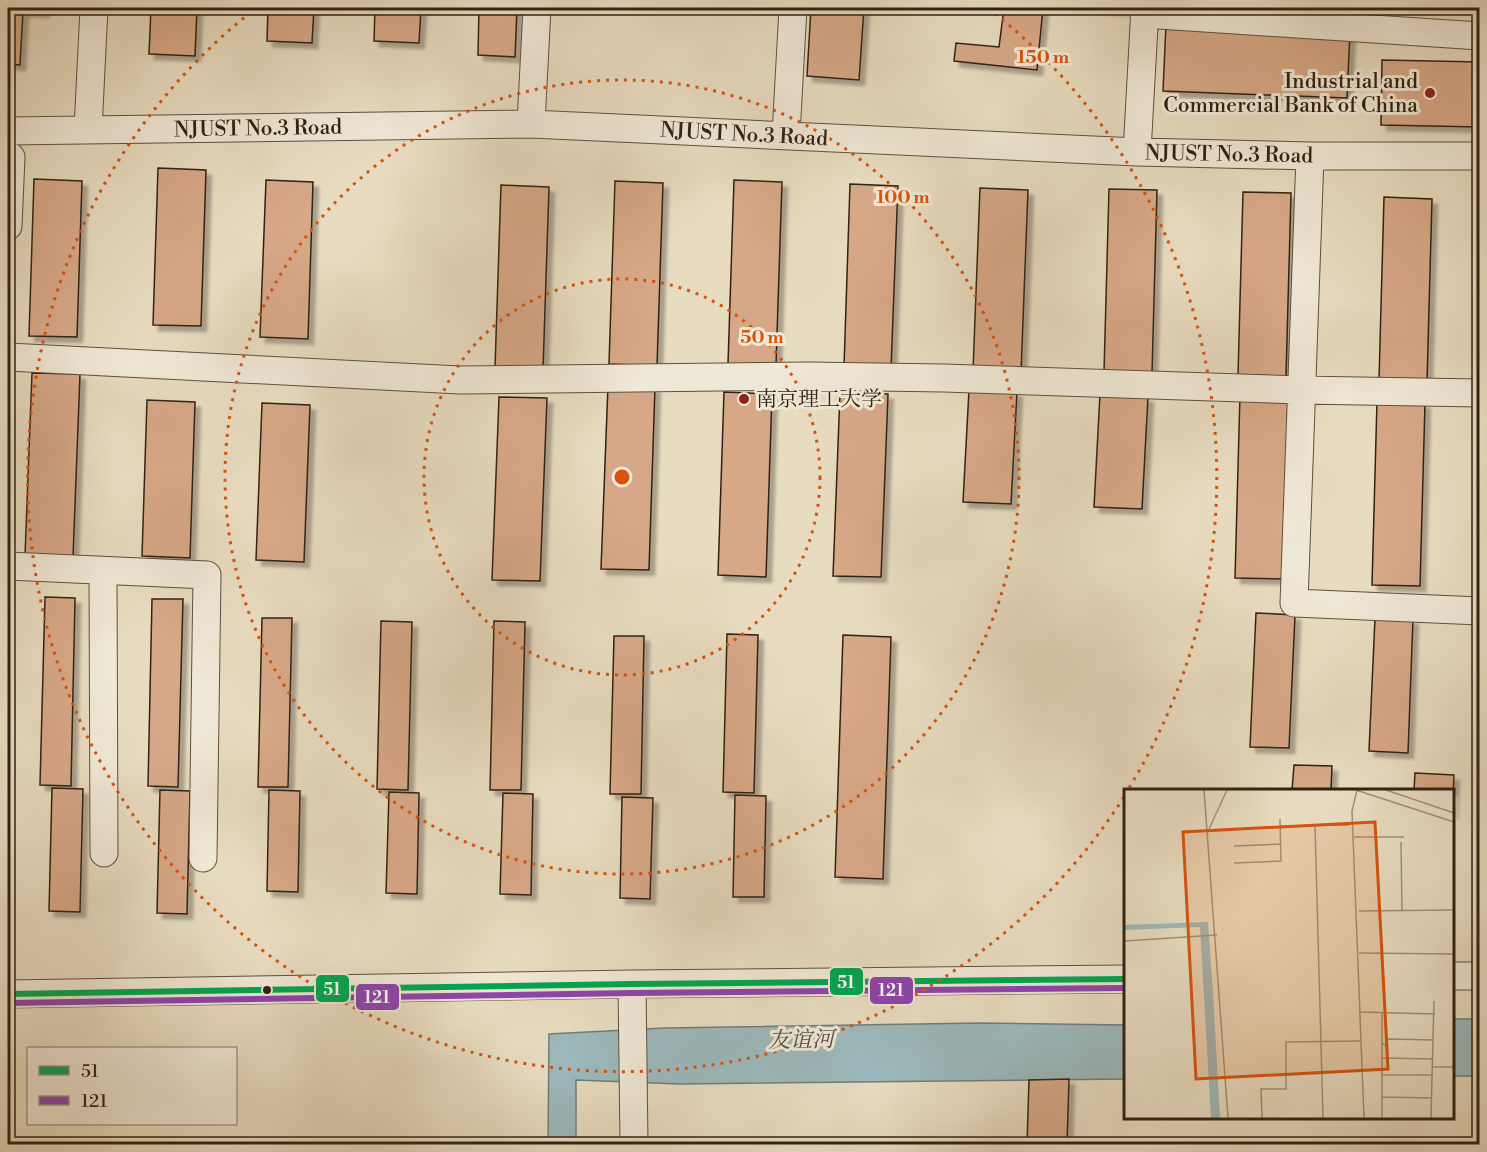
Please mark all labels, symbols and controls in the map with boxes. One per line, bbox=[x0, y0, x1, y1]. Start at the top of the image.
text: 150 m bbox=[1017, 46, 1070, 69]
place label: Industrial and Commercial Bank of China bbox=[1163, 69, 1418, 119]
marker: Industrial and Commercial Bank of China bbox=[1423, 86, 1437, 100]
street label: NJUST No.3 Road bbox=[174, 115, 342, 143]
street label: NJUST No.3 Road bbox=[659, 118, 829, 152]
street label: NJUST No.3 Road bbox=[1145, 141, 1313, 169]
text: 100 m bbox=[876, 186, 930, 209]
text: 50 m bbox=[740, 326, 784, 349]
place label: 南京理工大学 bbox=[756, 387, 882, 413]
marker: 南京理工大学 bbox=[737, 392, 751, 406]
centre of rings bbox=[612, 467, 632, 487]
inset map bbox=[1124, 789, 1454, 1119]
line badge: 51 bbox=[829, 967, 864, 996]
text: 51 bbox=[837, 973, 855, 993]
line badge: 51 bbox=[315, 974, 350, 1003]
line badge: 121 bbox=[869, 976, 914, 1005]
text: 51 bbox=[323, 980, 341, 1000]
text: 121 bbox=[878, 981, 904, 1001]
line badge: 121 bbox=[355, 983, 400, 1011]
unlabelled marker bbox=[261, 984, 273, 996]
text: 121 bbox=[364, 988, 390, 1008]
water label: 友谊河 bbox=[768, 1026, 838, 1055]
legend bbox=[27, 1047, 237, 1125]
text: 51 bbox=[81, 1060, 99, 1083]
text: 121 bbox=[81, 1090, 108, 1113]

